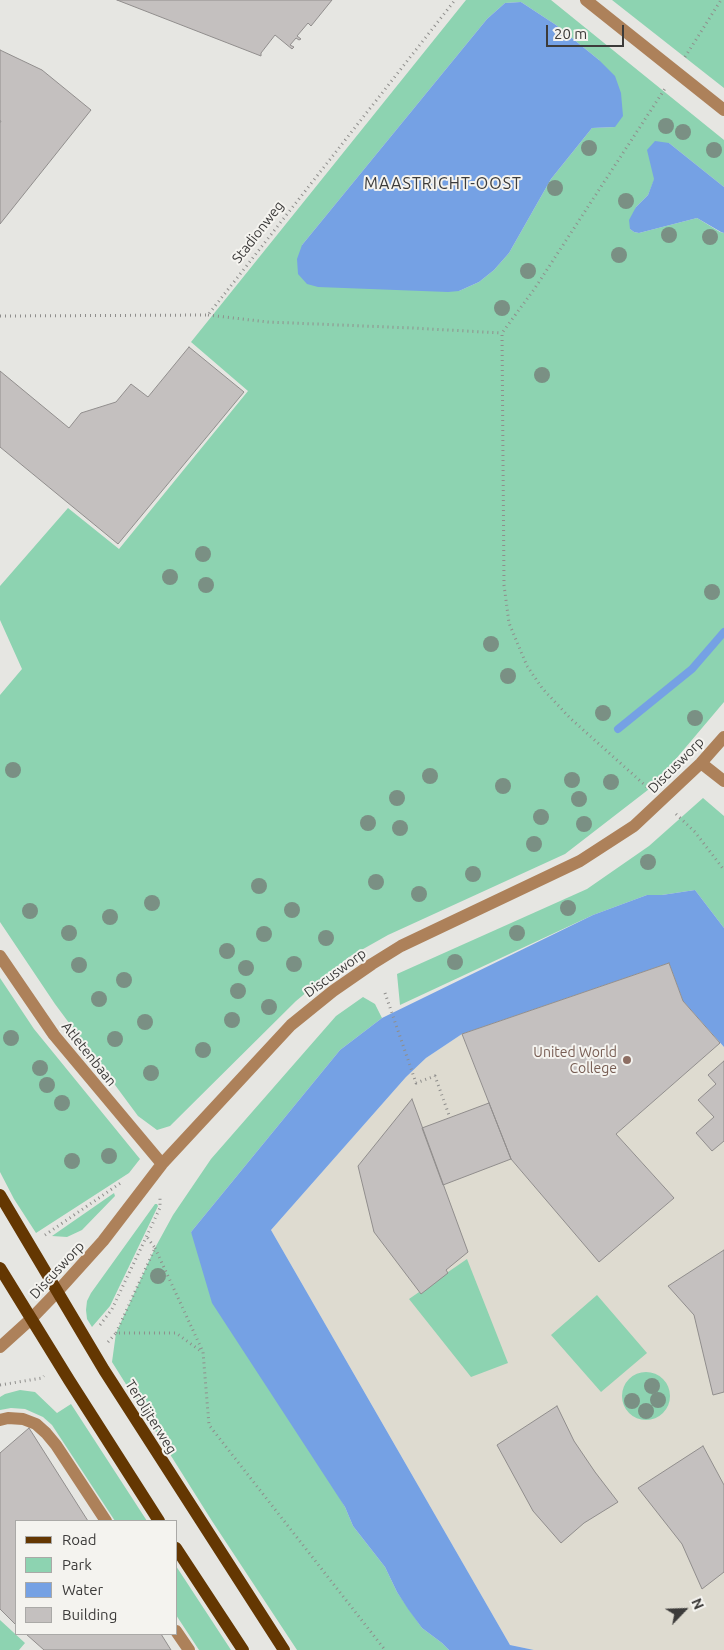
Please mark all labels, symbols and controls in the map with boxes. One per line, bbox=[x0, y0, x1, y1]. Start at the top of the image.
scale bar bbox=[549, 15, 626, 47]
text: 20 m bbox=[554, 25, 587, 42]
district label: MAASTRICHT-OOST bbox=[362, 174, 524, 194]
street label: Stadionweg bbox=[228, 198, 288, 266]
street label: Discusworp bbox=[644, 733, 708, 797]
street label: Discusworp bbox=[301, 945, 369, 1001]
street label: Atletenbaan bbox=[58, 1018, 120, 1090]
place label: United World College bbox=[533, 1044, 617, 1076]
marker: United World College bbox=[621, 1054, 633, 1066]
street label: Discusworp bbox=[26, 1238, 88, 1302]
street label: Terblijterweg bbox=[122, 1377, 180, 1457]
legend bbox=[15, 1520, 178, 1635]
text: Road bbox=[62, 1531, 97, 1548]
text: Park bbox=[62, 1556, 92, 1573]
text: Water bbox=[62, 1581, 103, 1598]
north arrow bbox=[659, 1585, 709, 1635]
text: N bbox=[688, 1596, 707, 1612]
text: Building bbox=[62, 1606, 117, 1623]

